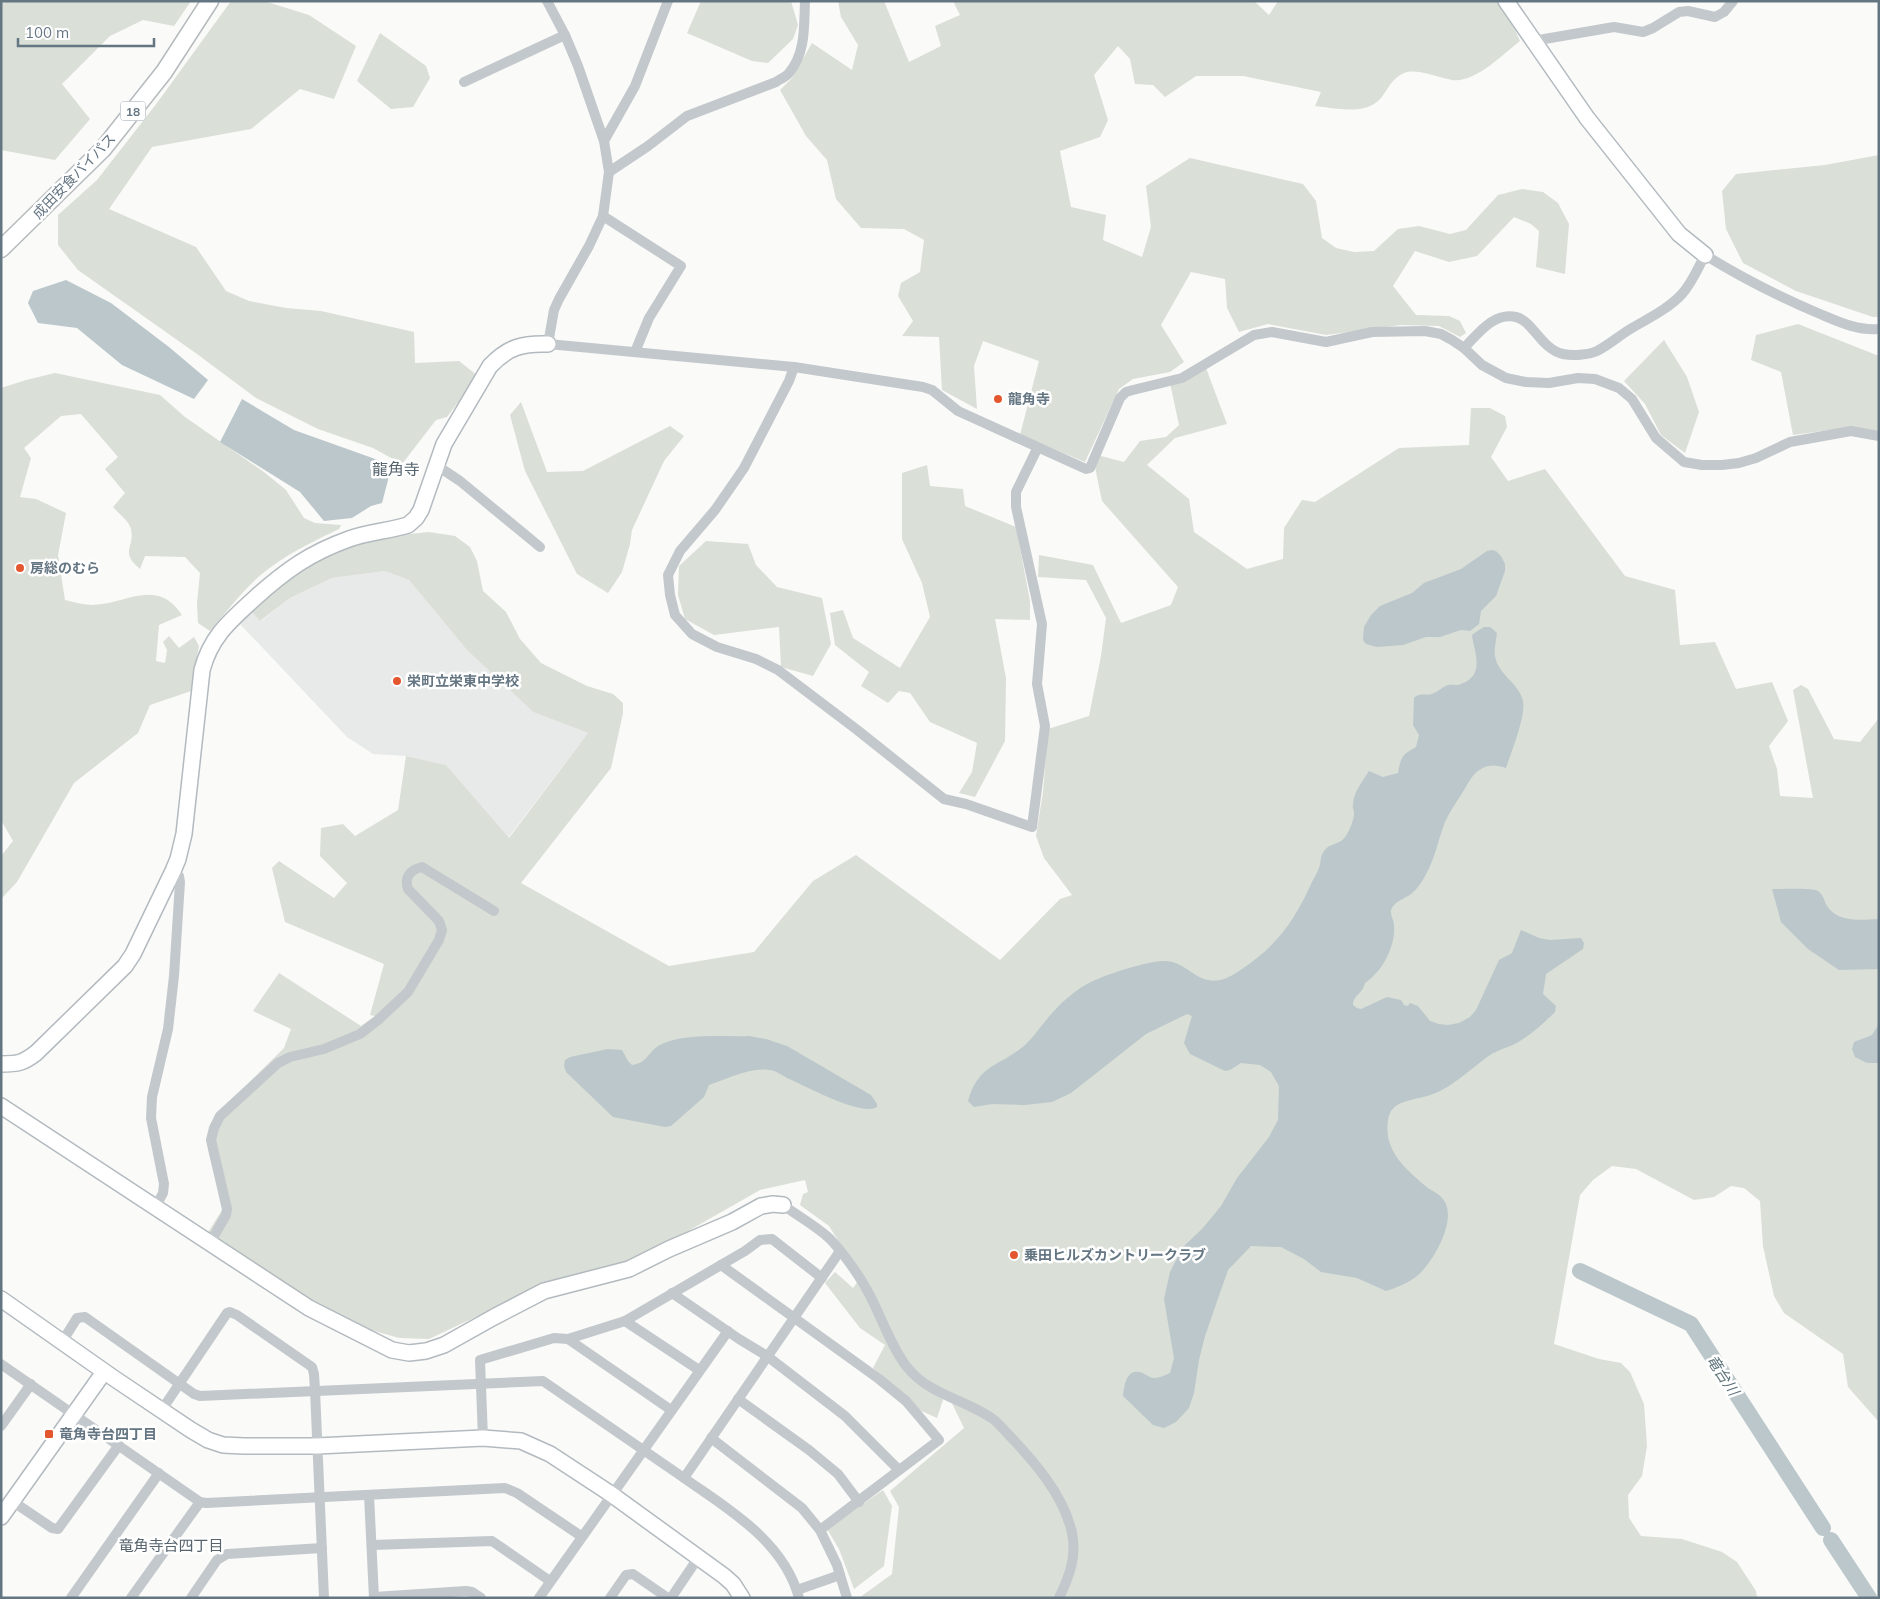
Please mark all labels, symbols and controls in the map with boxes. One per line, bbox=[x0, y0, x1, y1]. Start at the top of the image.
scale bar bbox=[18, 15, 154, 47]
text: 100 m bbox=[25, 23, 69, 42]
road number: 18 bbox=[120, 102, 146, 120]
street label: 成田安食バイパス bbox=[29, 130, 119, 222]
place label: 龍角寺 bbox=[1008, 390, 1050, 408]
marker: 龍角寺 bbox=[992, 393, 1004, 405]
district label: 龍角寺 bbox=[372, 459, 420, 479]
place label: 房総のむら bbox=[30, 559, 100, 577]
marker: 房総のむら bbox=[14, 562, 26, 574]
place label: 栄町立栄東中学校 bbox=[407, 672, 519, 690]
marker: 栄町立栄東中学校 bbox=[391, 675, 403, 687]
place label: 乗田ヒルズカントリークラブ bbox=[1024, 1246, 1206, 1264]
marker: 乗田ヒルズカントリークラブ bbox=[1008, 1249, 1020, 1261]
water label: 竜台川 bbox=[1703, 1351, 1744, 1401]
place label: 竜角寺台四丁目 bbox=[59, 1425, 157, 1443]
marker: 竜角寺台四丁目 bbox=[43, 1428, 55, 1440]
district label: 竜角寺台四丁目 bbox=[118, 1536, 224, 1555]

